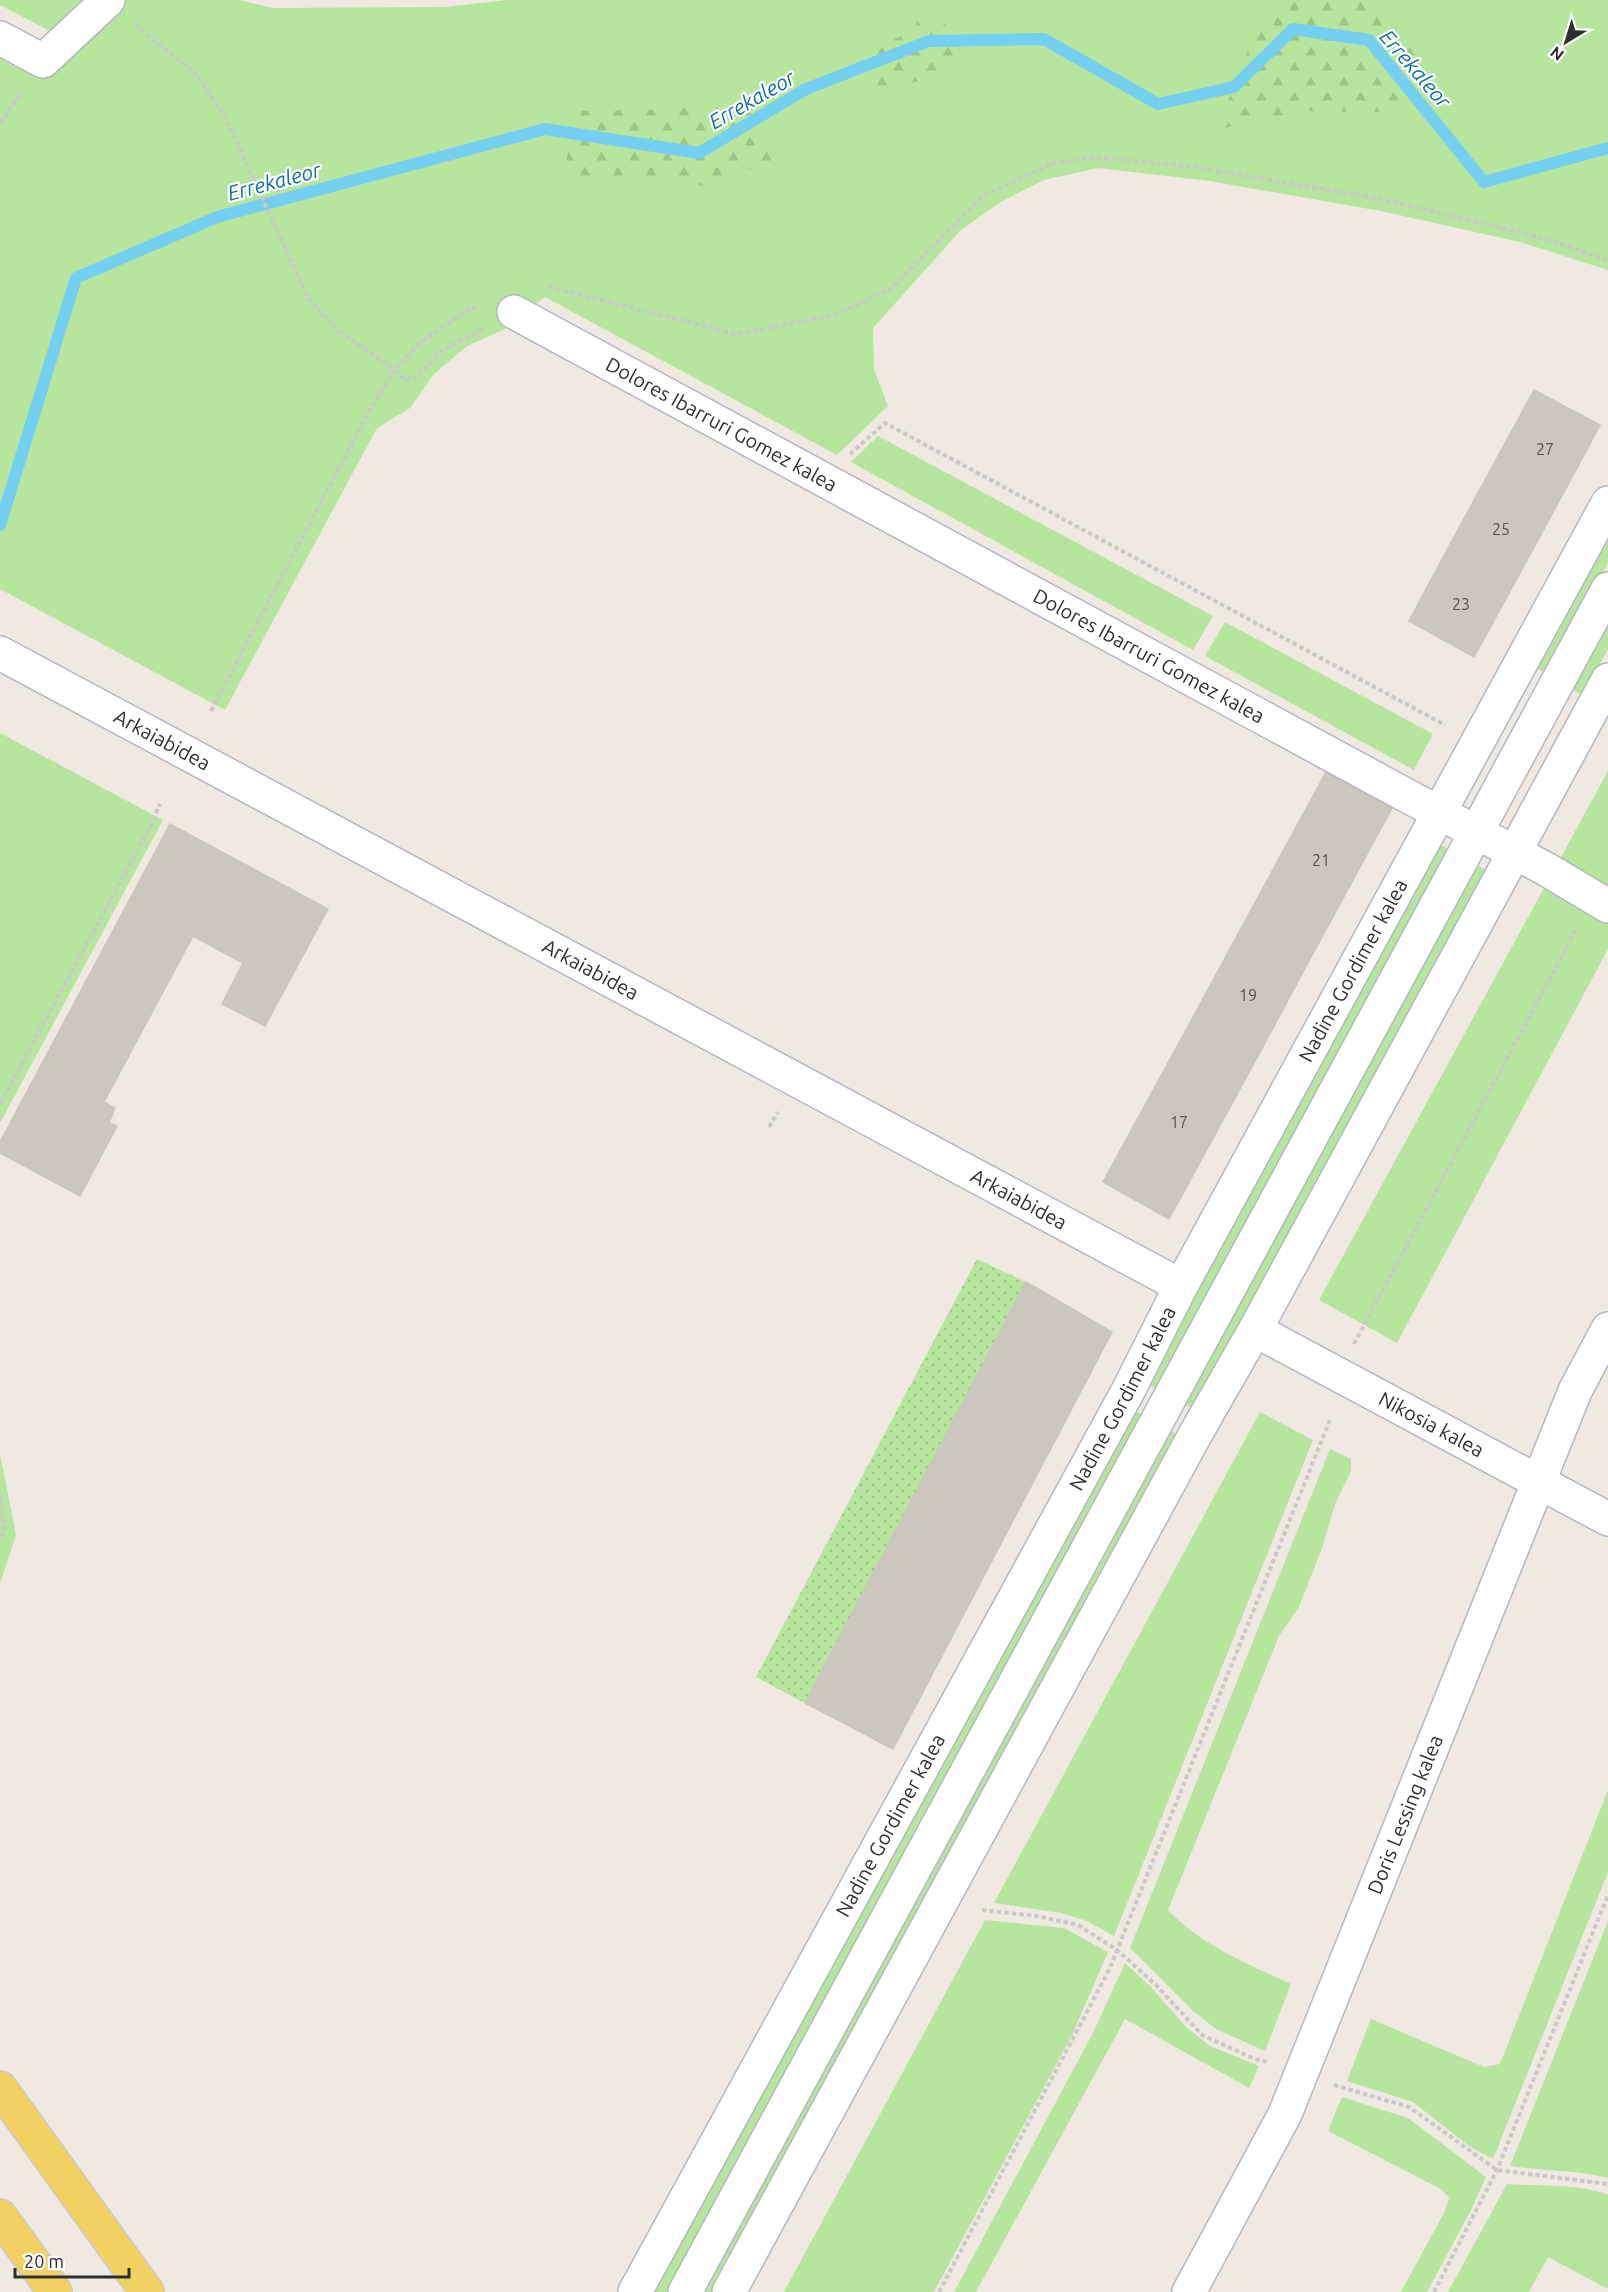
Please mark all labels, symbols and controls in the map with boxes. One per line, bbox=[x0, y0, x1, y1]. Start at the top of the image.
north arrow bbox=[1536, 12, 1596, 72]
water label: Errekaleor bbox=[1375, 24, 1457, 113]
text: N bbox=[1547, 43, 1567, 65]
water label: Errekaleor bbox=[704, 64, 800, 133]
water label: Errekaleor bbox=[225, 157, 324, 205]
street label: Dolores Ibarruri Gomez kalea bbox=[602, 352, 841, 496]
house number: 27 bbox=[1536, 440, 1554, 458]
house number: 25 bbox=[1492, 520, 1510, 538]
street label: Dolores Ibarruri Gomez kalea bbox=[1030, 584, 1269, 727]
house number: 23 bbox=[1452, 595, 1470, 613]
street label: Arkaiabidea bbox=[110, 704, 214, 775]
house number: 21 bbox=[1312, 851, 1330, 869]
street label: Nadine Gordimer kalea bbox=[1293, 875, 1412, 1066]
street label: Arkaiabidea bbox=[539, 934, 643, 1004]
house number: 19 bbox=[1239, 986, 1257, 1004]
house number: 17 bbox=[1170, 1113, 1188, 1131]
street label: Arkaiabidea bbox=[967, 1164, 1071, 1234]
street label: Nadine Gordimer kalea bbox=[1064, 1302, 1180, 1494]
street label: Nikosia kalea bbox=[1375, 1386, 1488, 1461]
street label: Nadine Gordimer kalea bbox=[831, 1730, 949, 1920]
street label: Doris Lessing kalea bbox=[1362, 1731, 1447, 1897]
scale bar bbox=[15, 2241, 129, 2279]
text: 20 m bbox=[24, 2251, 64, 2271]

